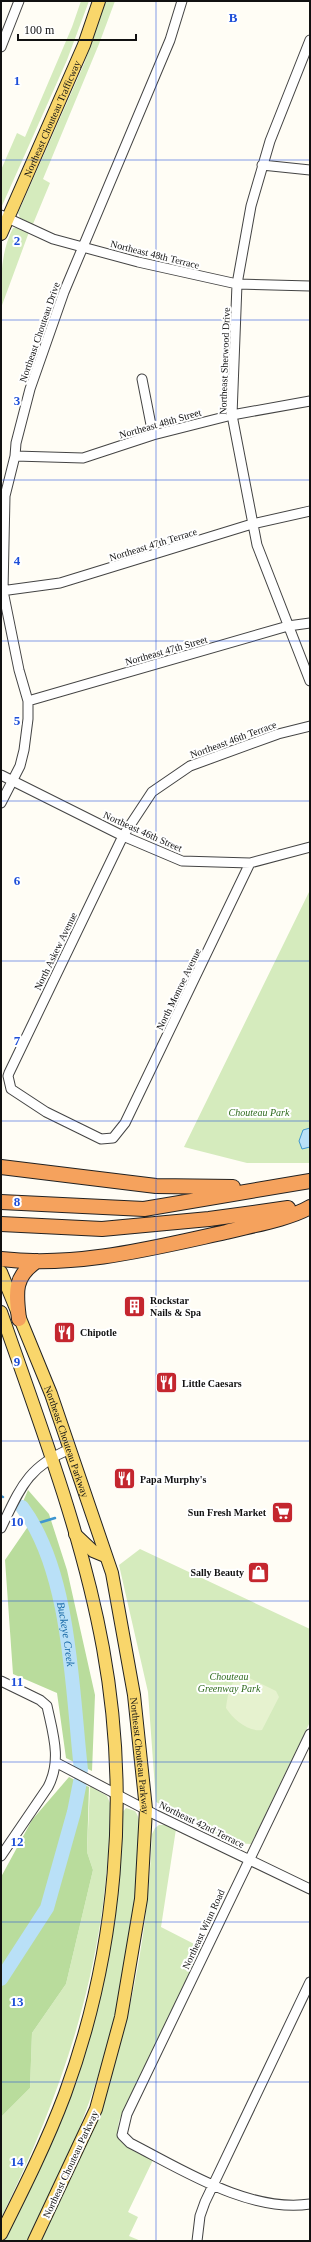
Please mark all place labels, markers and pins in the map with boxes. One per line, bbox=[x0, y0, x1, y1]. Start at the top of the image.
building icon: Rockstar Nails & Spa bbox=[121, 1293, 147, 1319]
place label: Rockstar Nails & Spa bbox=[150, 1295, 201, 1318]
restaurant icon: Chipotle bbox=[51, 1319, 77, 1345]
place label: Chipotle bbox=[80, 1327, 117, 1338]
restaurant icon: Little Caesars bbox=[154, 1370, 180, 1396]
place label: Little Caesars bbox=[182, 1378, 242, 1389]
restaurant icon: Papa Murphy's bbox=[112, 1466, 138, 1492]
place label: Papa Murphy's bbox=[140, 1474, 207, 1485]
supermarket icon: Sun Fresh Market bbox=[269, 1499, 295, 1525]
place label: Sun Fresh Market bbox=[188, 1507, 267, 1518]
shop icon: Sally Beauty bbox=[246, 1559, 272, 1585]
place label: Sally Beauty bbox=[190, 1567, 244, 1578]

